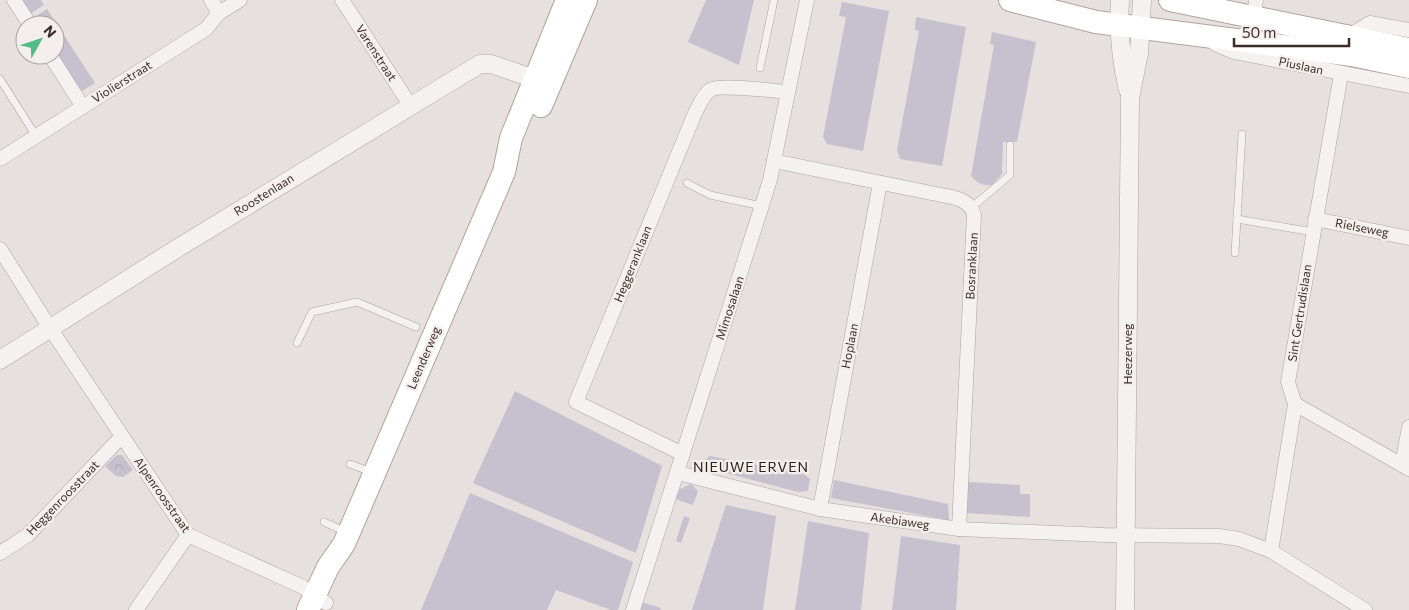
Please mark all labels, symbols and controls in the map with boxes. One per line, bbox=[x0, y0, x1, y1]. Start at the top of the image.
north arrow bbox=[15, 15, 65, 65]
scale bar bbox=[1234, 15, 1349, 47]
text: N bbox=[40, 22, 60, 41]
street label: Varenstraat bbox=[353, 22, 400, 83]
text: 50 m bbox=[1242, 23, 1276, 41]
street label: Piuslaan bbox=[1278, 53, 1325, 77]
street label: Violierstraat bbox=[89, 57, 154, 105]
street label: Roostenlaan bbox=[231, 170, 296, 218]
street label: Rielseweg bbox=[1334, 215, 1391, 239]
street label: Heggeranklaan bbox=[610, 223, 654, 304]
street label: Bosranklaan bbox=[962, 232, 980, 300]
street label: Sint Gertrudislaan bbox=[1284, 263, 1314, 363]
street label: Mimosalaan bbox=[712, 274, 746, 341]
street label: Hoplaan bbox=[838, 322, 860, 370]
street label: Heezerweg bbox=[1120, 323, 1134, 384]
street label: Leenderweg bbox=[404, 324, 443, 391]
street label: Alpenroosstraat bbox=[132, 454, 194, 535]
street label: Heggenroosstraat bbox=[23, 457, 101, 537]
district label: NIEUWE ERVEN bbox=[693, 458, 809, 475]
street label: Akebiaweg bbox=[870, 509, 931, 531]

